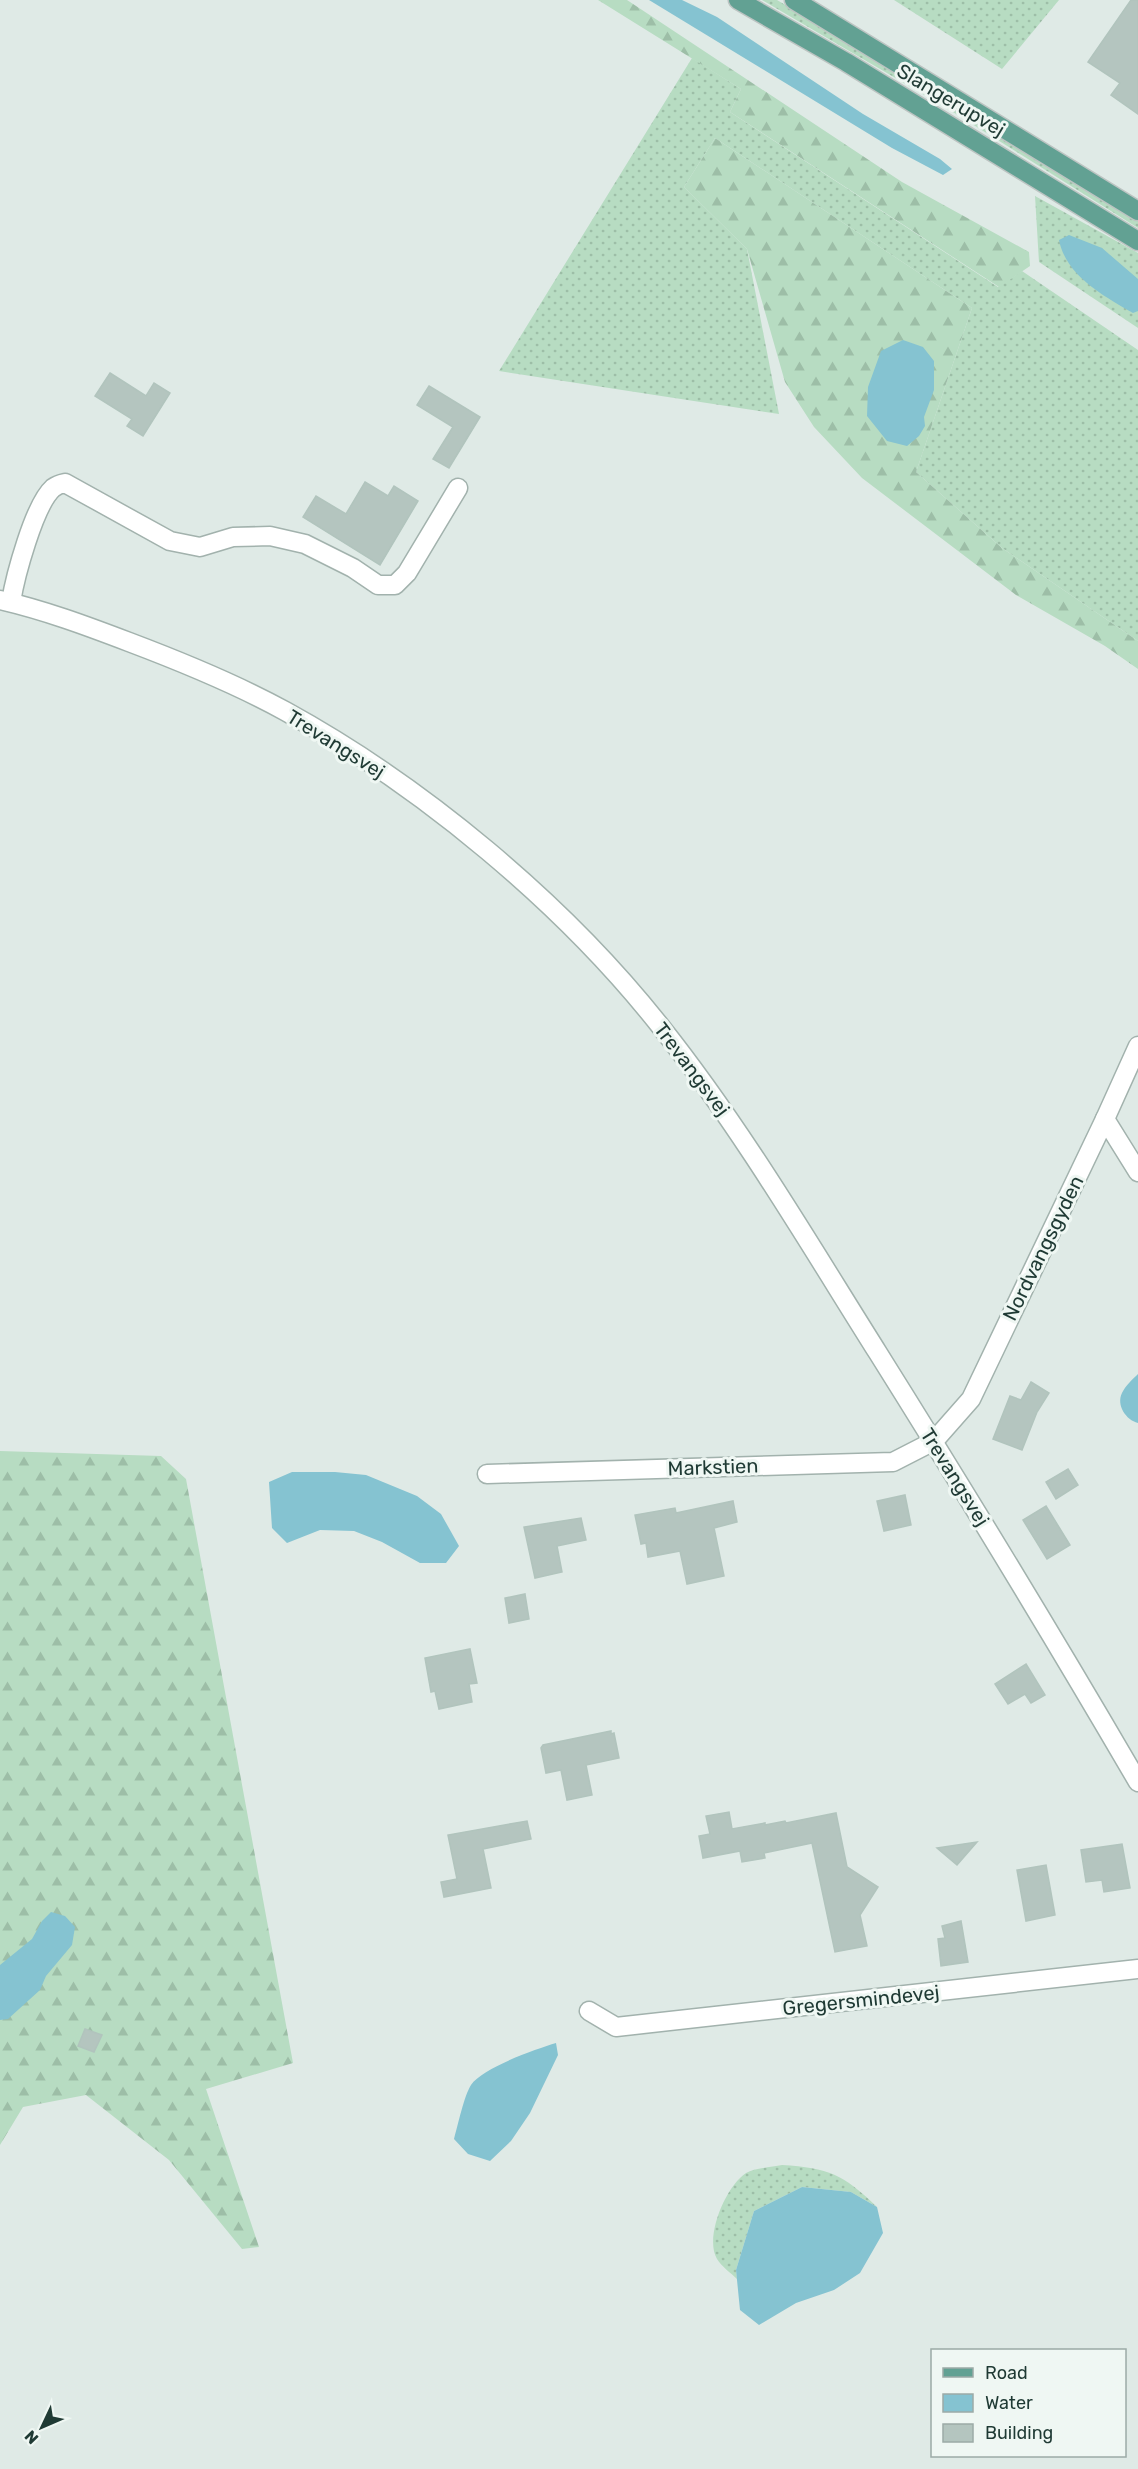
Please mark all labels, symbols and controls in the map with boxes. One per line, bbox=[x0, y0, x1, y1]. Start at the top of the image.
street label: Slangerupvej bbox=[893, 58, 1009, 142]
street label: Trevangsvej bbox=[283, 704, 389, 784]
street label: Trevangsvej bbox=[649, 1018, 735, 1120]
street label: Nordvangsgyden bbox=[997, 1172, 1089, 1324]
street label: Trevangsvej bbox=[915, 1424, 995, 1530]
street label: Markstien bbox=[667, 1453, 759, 1481]
street label: Gregersmindevej bbox=[781, 1980, 941, 2020]
legend bbox=[931, 2349, 1126, 2457]
text: Road bbox=[985, 2362, 1028, 2384]
text: Water bbox=[985, 2392, 1033, 2414]
north arrow bbox=[12, 2397, 72, 2457]
text: Building bbox=[985, 2422, 1053, 2444]
text: N bbox=[21, 2426, 42, 2448]

